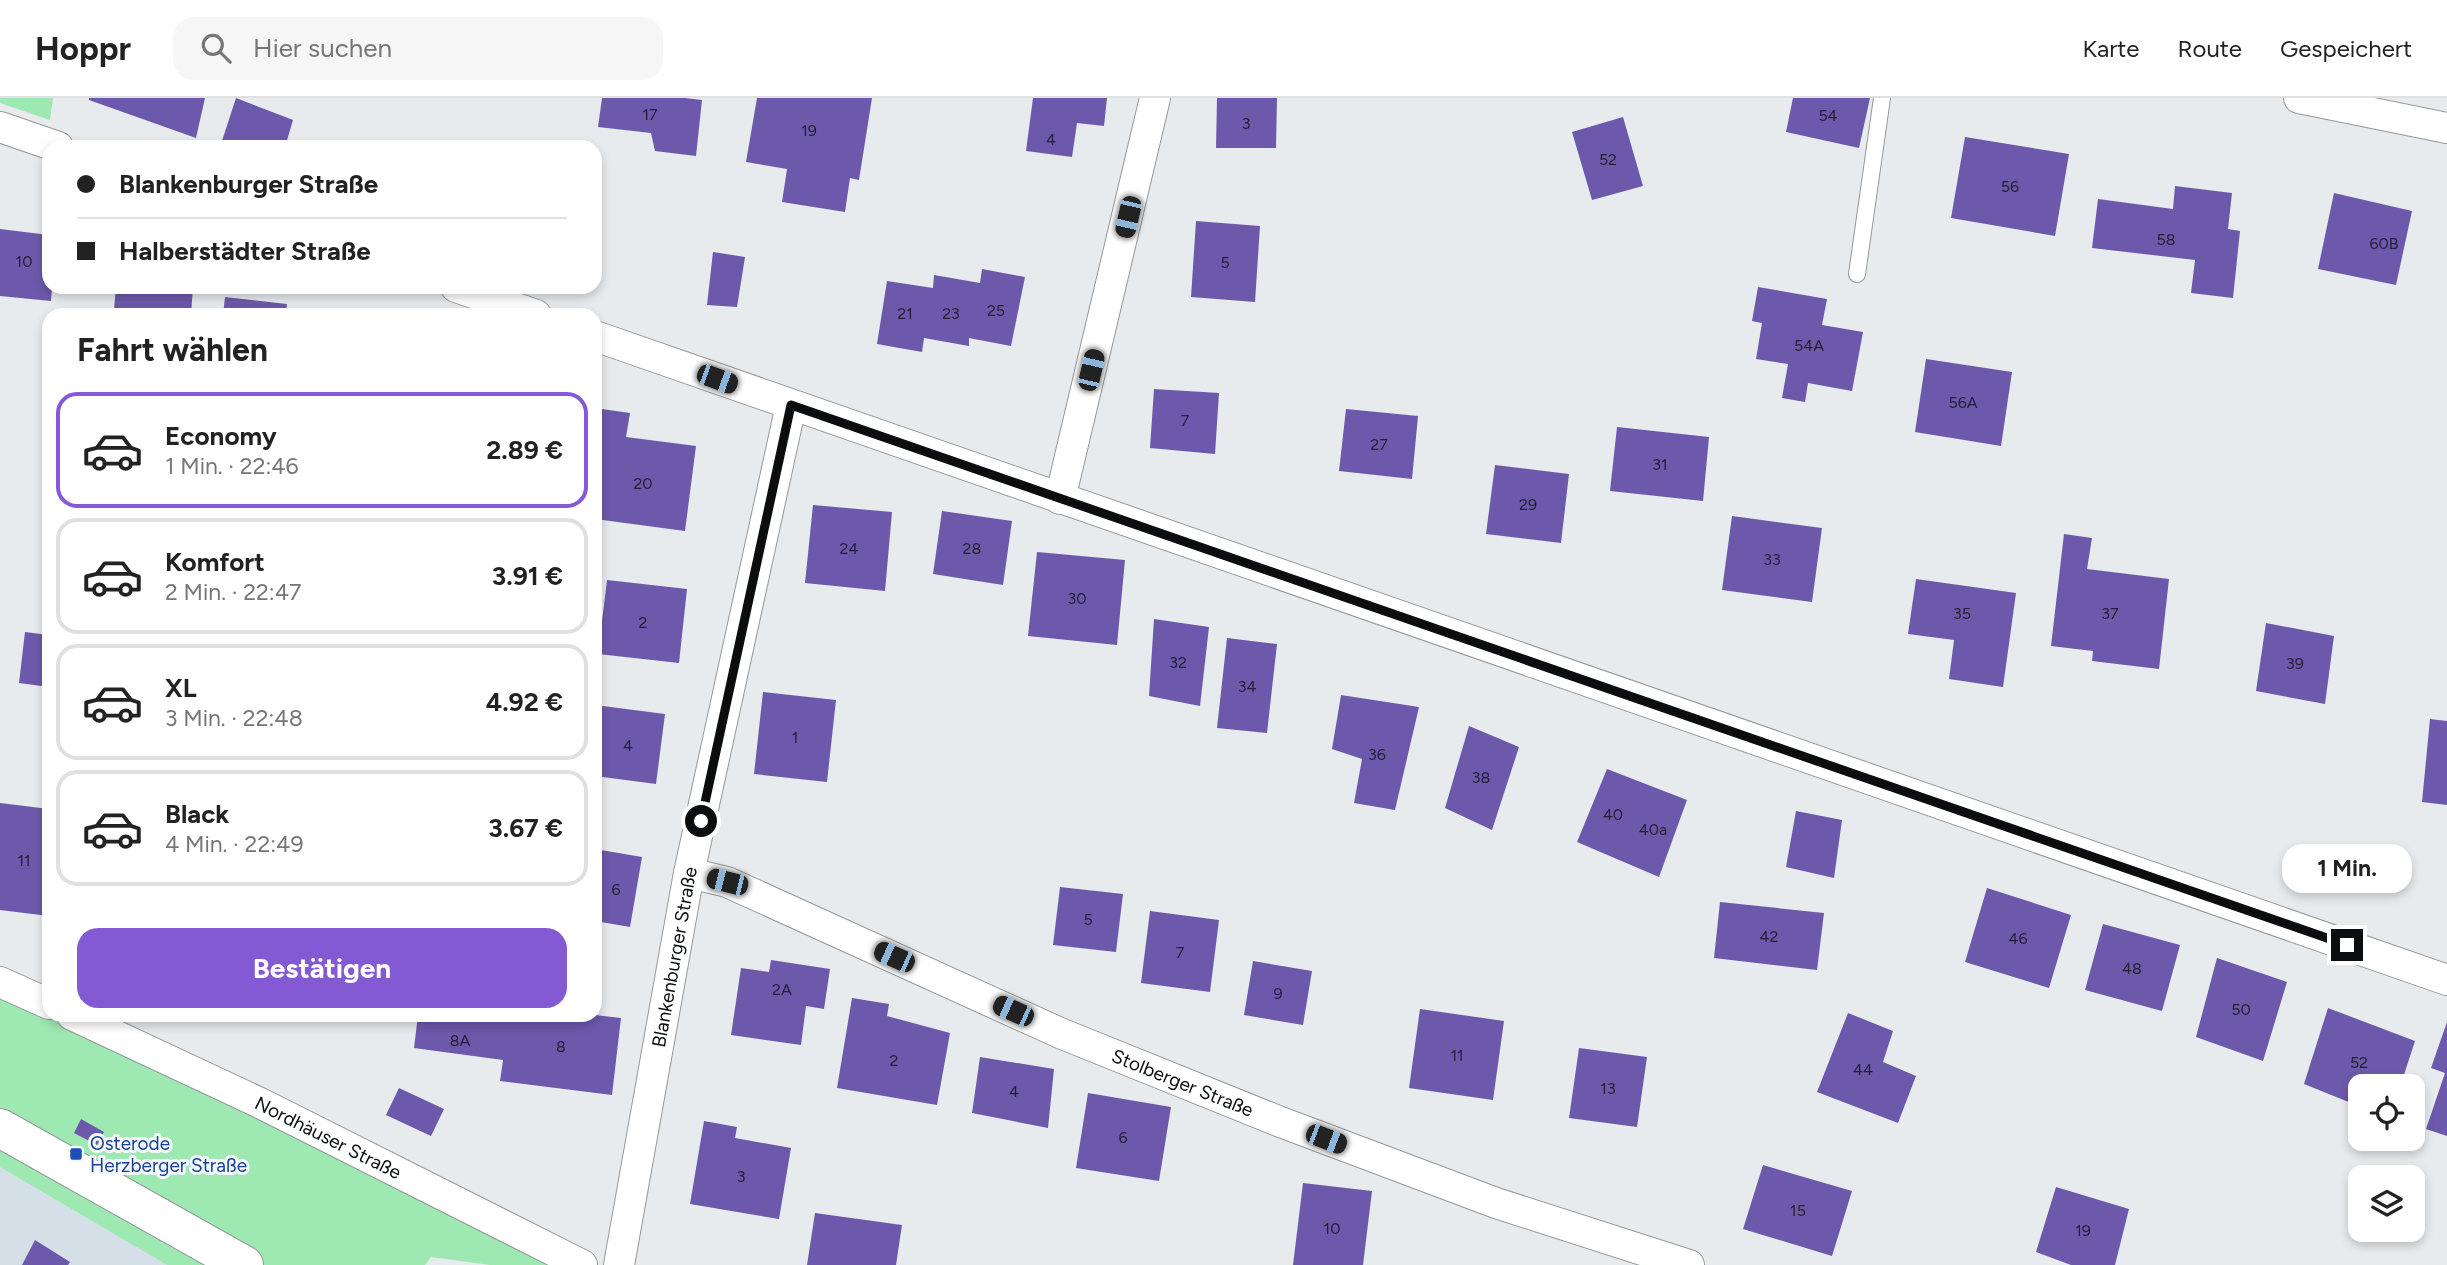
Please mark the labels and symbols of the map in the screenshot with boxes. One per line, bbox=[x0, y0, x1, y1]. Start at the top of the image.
house number: 17 bbox=[642, 105, 658, 124]
house number: 54 bbox=[1818, 106, 1838, 125]
house number: 3 bbox=[1242, 114, 1250, 133]
house number: 19 bbox=[801, 121, 817, 140]
house number: 4 bbox=[1046, 130, 1056, 149]
house number: 52 bbox=[1599, 150, 1617, 169]
house number: 56 bbox=[2001, 177, 2019, 196]
car bbox=[1114, 194, 1143, 240]
house number: 58 bbox=[2156, 230, 2176, 249]
house number: 60B bbox=[2369, 234, 2399, 253]
house number: 10 bbox=[16, 252, 32, 271]
house number: 5 bbox=[1220, 253, 1230, 272]
house number: 25 bbox=[987, 301, 1005, 320]
house number: 21 bbox=[897, 304, 913, 323]
house number: 23 bbox=[942, 304, 960, 323]
house number: 54A bbox=[1794, 336, 1824, 355]
car bbox=[1077, 347, 1106, 393]
car bbox=[694, 362, 741, 396]
house number: 56A bbox=[1948, 393, 1978, 412]
house number: 7 bbox=[1181, 411, 1190, 430]
house number: 27 bbox=[1370, 435, 1388, 454]
house number: 31 bbox=[1652, 455, 1668, 474]
house number: 20 bbox=[633, 474, 653, 493]
house number: 29 bbox=[1519, 495, 1537, 514]
house number: 24 bbox=[840, 539, 858, 558]
house number: 28 bbox=[963, 539, 981, 558]
house number: 33 bbox=[1763, 550, 1781, 569]
house number: 30 bbox=[1068, 589, 1086, 608]
house number: 35 bbox=[1953, 604, 1971, 623]
house number: 37 bbox=[2101, 604, 2119, 623]
house number: 2 bbox=[639, 613, 647, 632]
house number: 32 bbox=[1169, 653, 1187, 672]
house number: 39 bbox=[2286, 654, 2304, 673]
house number: 34 bbox=[1238, 677, 1256, 696]
house number: 1 bbox=[792, 728, 798, 747]
house number: 4 bbox=[623, 736, 633, 755]
house number: 36 bbox=[1368, 745, 1386, 764]
house number: 38 bbox=[1472, 768, 1490, 787]
route start bbox=[685, 805, 717, 837]
house number: 40 bbox=[1603, 805, 1623, 824]
house number: 40a bbox=[1639, 820, 1667, 839]
callout: 1 Min. bbox=[2282, 844, 2412, 892]
house number: 11 bbox=[17, 851, 31, 870]
street label: Blankenburger Straße bbox=[647, 864, 702, 1049]
car bbox=[705, 867, 750, 897]
house number: 6 bbox=[611, 880, 621, 899]
house number: 5 bbox=[1083, 910, 1093, 929]
house number: 42 bbox=[1760, 927, 1778, 946]
house number: 46 bbox=[2009, 929, 2028, 948]
route end bbox=[2331, 929, 2363, 961]
car bbox=[871, 939, 918, 975]
house number: 7 bbox=[1176, 943, 1185, 962]
house number: 48 bbox=[2122, 959, 2142, 978]
house number: 2A bbox=[772, 980, 792, 999]
house number: 9 bbox=[1273, 984, 1283, 1003]
car bbox=[990, 993, 1037, 1029]
house number: 50 bbox=[2231, 1000, 2251, 1019]
house number: 8A bbox=[450, 1031, 470, 1050]
house number: 8 bbox=[556, 1037, 566, 1056]
street label: Stolberger Straße bbox=[1108, 1044, 1257, 1121]
house number: 11 bbox=[1450, 1046, 1464, 1065]
house number: 2 bbox=[890, 1051, 898, 1070]
house number: 52 bbox=[2350, 1053, 2368, 1072]
house number: 44 bbox=[1853, 1060, 1873, 1079]
house number: 13 bbox=[1600, 1079, 1616, 1098]
house number: 4 bbox=[1009, 1082, 1019, 1101]
street label: Nordhäuser Straße bbox=[251, 1091, 405, 1184]
car bbox=[1303, 1122, 1350, 1156]
house number: 6 bbox=[1118, 1128, 1128, 1147]
place label: Osterode Herzberger Straße bbox=[90, 1132, 247, 1177]
marker: Osterode Herzberger Straße bbox=[68, 1146, 84, 1162]
house number: 3 bbox=[737, 1167, 745, 1186]
house number: 15 bbox=[1790, 1201, 1806, 1220]
house number: 10 bbox=[1324, 1219, 1340, 1238]
house number: 19 bbox=[2075, 1221, 2091, 1240]

